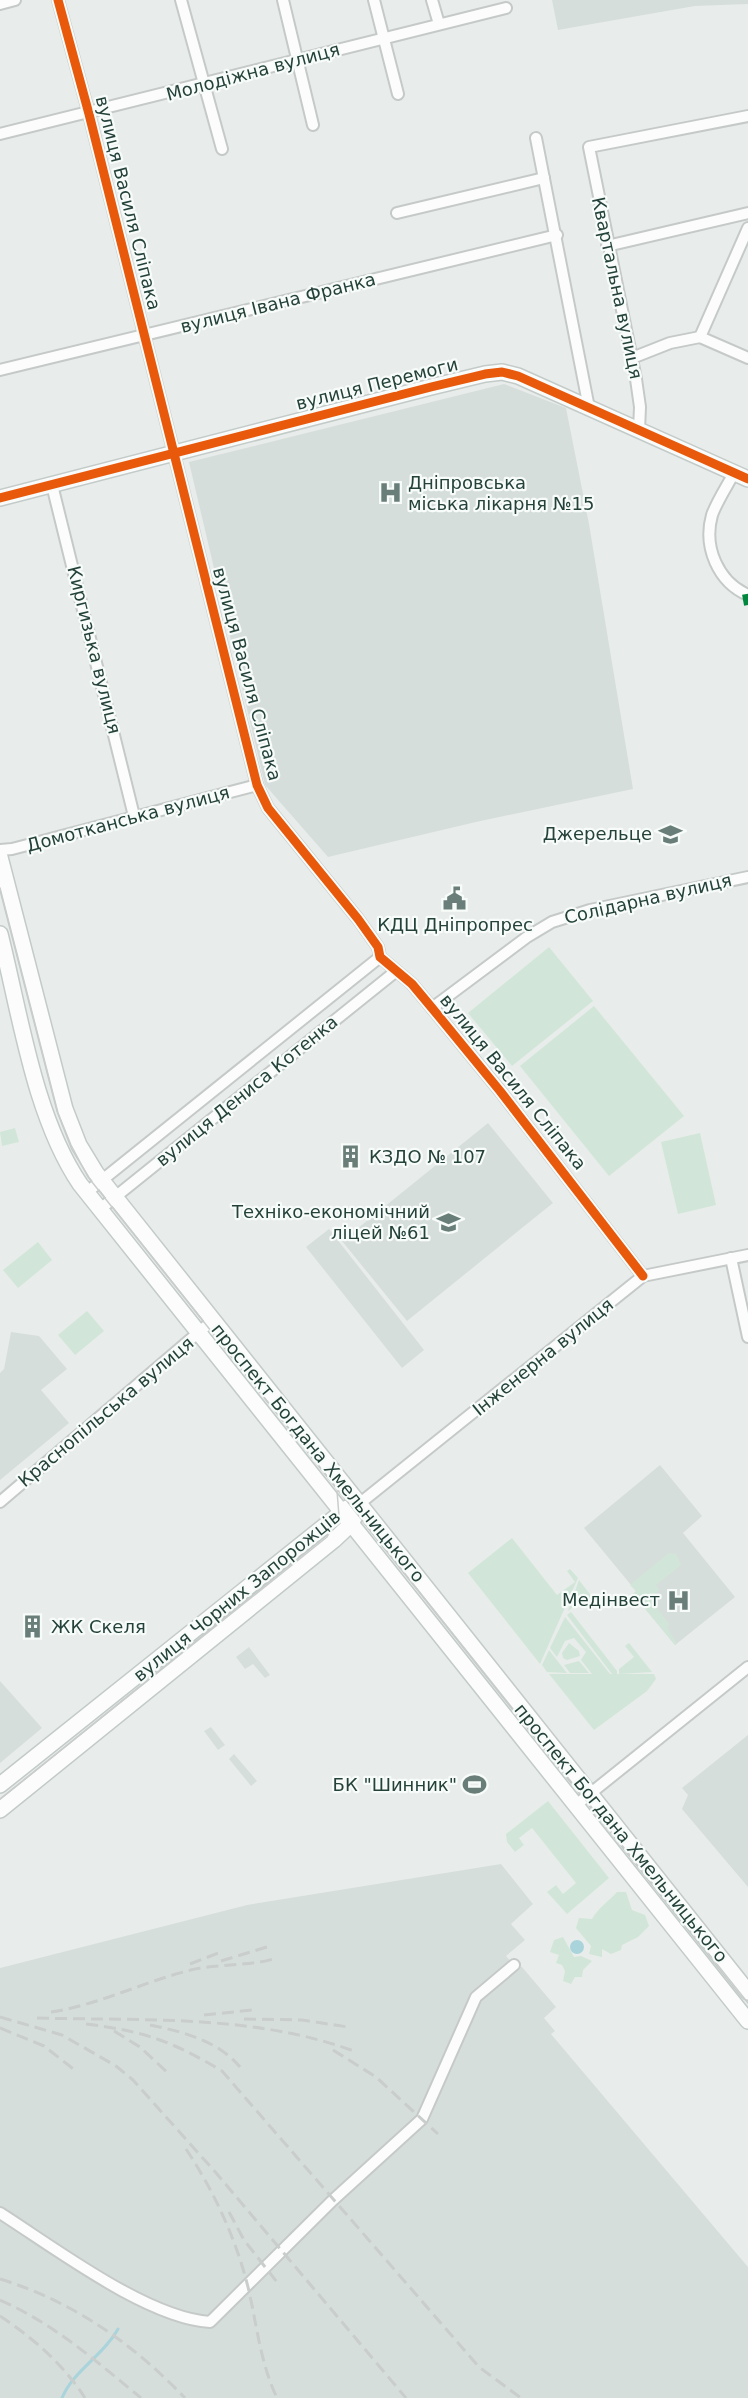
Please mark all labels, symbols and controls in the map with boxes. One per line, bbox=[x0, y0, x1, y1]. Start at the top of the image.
street label: Молодіжна вулиця bbox=[164, 38, 342, 105]
street label: вулиця Василя Сліпака bbox=[92, 94, 165, 312]
street label: Квартальна вулиця bbox=[588, 195, 647, 381]
street label: вулиця Івана Франка bbox=[178, 268, 378, 337]
street label: вулиця Перемоги bbox=[294, 353, 460, 414]
place label: Дніпровська міська лікарня №15 bbox=[408, 472, 595, 514]
hospital icon: Дніпровська міська лікарня №15 bbox=[377, 480, 403, 506]
street label: Киргизька вулиця bbox=[63, 564, 126, 736]
street label: вулиця Василя Сліпака bbox=[209, 565, 286, 783]
street label: Домотканська вулиця bbox=[24, 781, 232, 856]
school or university icon: Джерельце bbox=[657, 821, 683, 847]
place label: Джерельце bbox=[543, 823, 652, 844]
street label: Солідарна вулиця bbox=[562, 869, 734, 928]
public building icon: КДЦ Дніпропрес bbox=[442, 886, 468, 912]
place label: КДЦ Дніпропрес bbox=[377, 914, 533, 935]
street label: вулиця Василя Сліпака bbox=[436, 990, 591, 1174]
street label: вулиця Дениса Котенка bbox=[152, 1011, 342, 1170]
building icon: КЗДО № 107 bbox=[338, 1144, 364, 1170]
place label: КЗДО № 107 bbox=[369, 1146, 486, 1167]
place label: Техніко-економічний ліцей №61 bbox=[231, 1201, 430, 1243]
school or university icon: Техніко-економічний ліцей №61 bbox=[435, 1209, 461, 1235]
street label: Інженерна вулиця bbox=[468, 1293, 617, 1420]
street label: проспект Богдана Хмельницького bbox=[207, 1319, 429, 1586]
street label: Краснопільська вулиця bbox=[14, 1332, 198, 1491]
street label: вулиця Чорних Запорожців bbox=[129, 1506, 344, 1686]
hospital icon: Медінвест bbox=[665, 1587, 691, 1613]
place label: Медінвест bbox=[562, 1589, 660, 1610]
building icon: ЖК Скеля bbox=[20, 1614, 46, 1640]
place label: ЖК Скеля bbox=[51, 1616, 146, 1637]
street label: проспект Богдана Хмельницького bbox=[510, 1699, 732, 1966]
sports icon: БК "Шинник" bbox=[462, 1772, 488, 1798]
place label: БК "Шинник" bbox=[333, 1774, 457, 1795]

